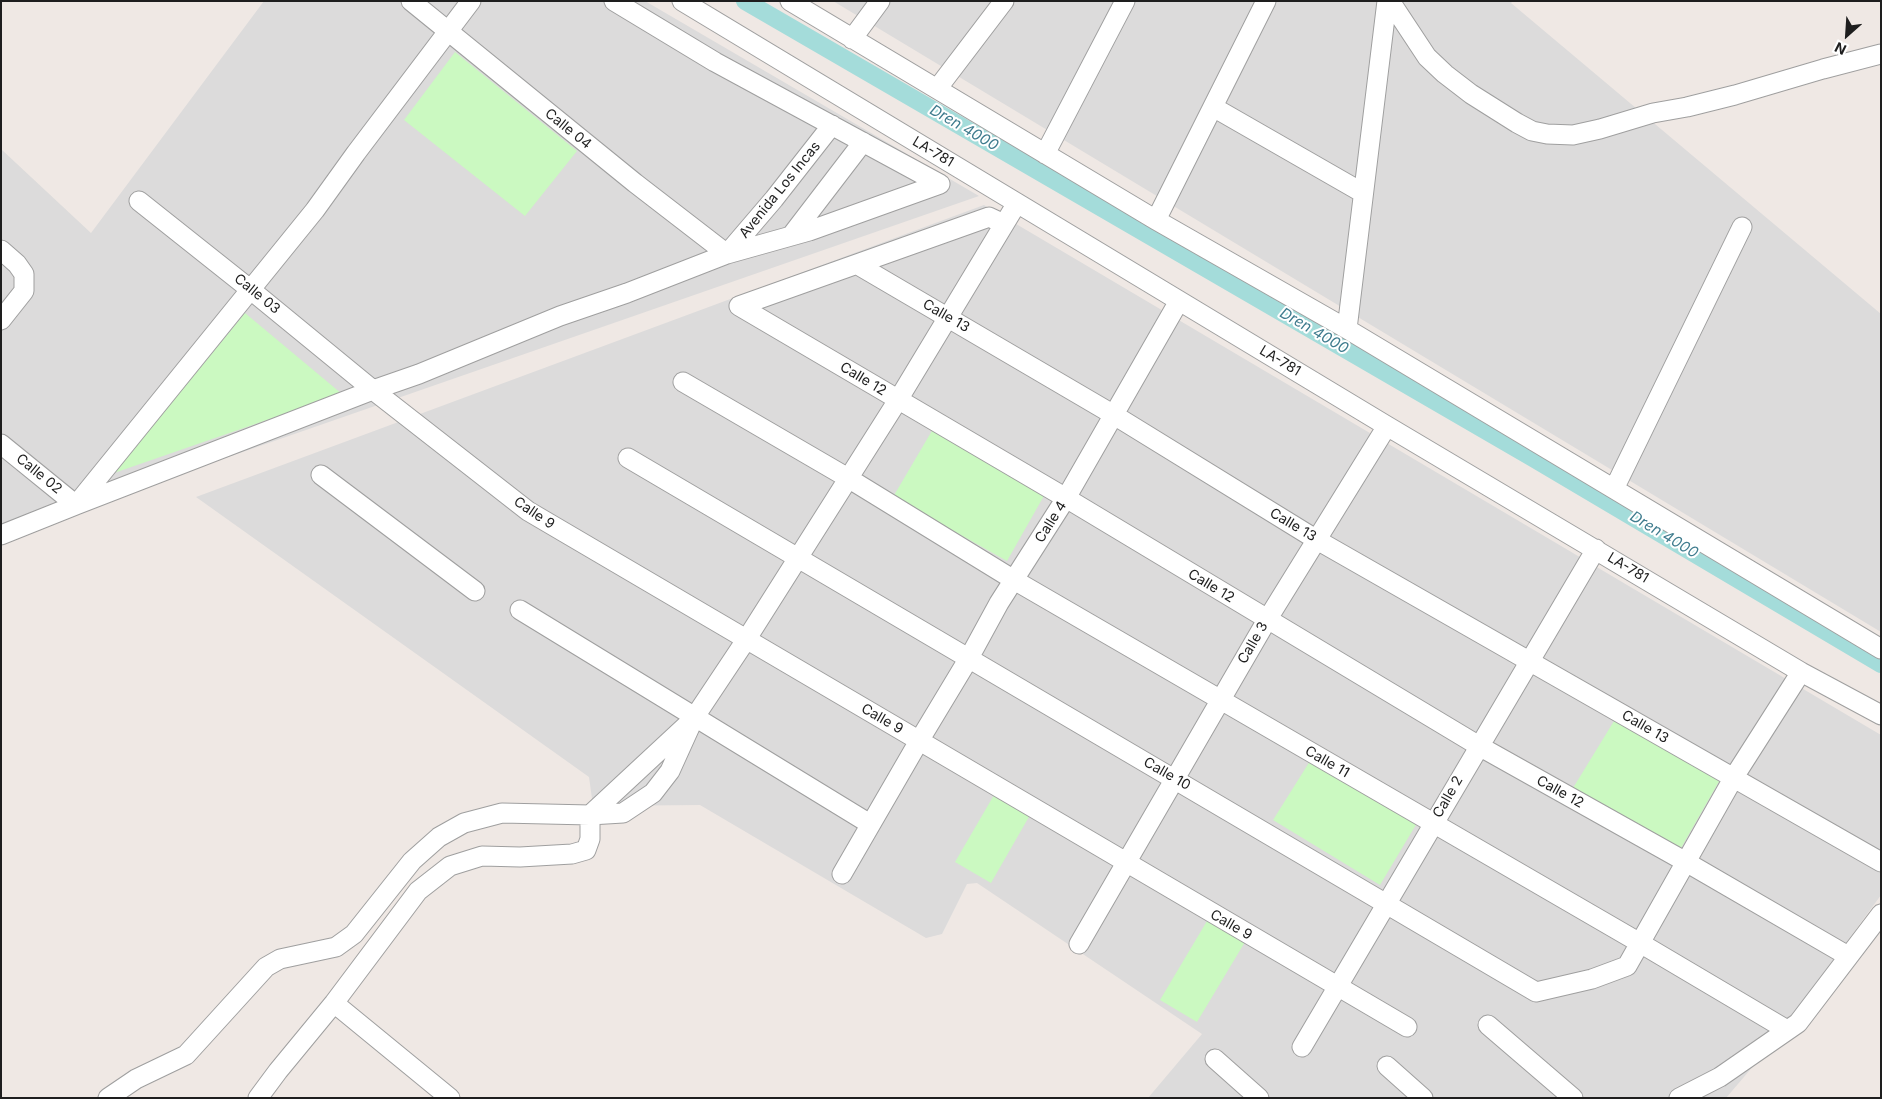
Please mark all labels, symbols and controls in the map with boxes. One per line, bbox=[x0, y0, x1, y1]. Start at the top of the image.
north arrow bbox=[1822, 10, 1872, 60]
text: N bbox=[1832, 39, 1849, 59]
water label: Dren 4000 bbox=[927, 101, 1001, 155]
street label: Calle 04 bbox=[541, 105, 595, 153]
street label: LA-781 bbox=[909, 133, 957, 171]
street label: Avenida Los Incas bbox=[736, 138, 824, 242]
street label: Calle 03 bbox=[231, 270, 283, 318]
street label: Calle 13 bbox=[920, 296, 972, 336]
water label: Dren 4000 bbox=[1277, 304, 1351, 358]
street label: LA-781 bbox=[1256, 342, 1304, 380]
street label: Calle 12 bbox=[837, 359, 889, 399]
street label: Calle 02 bbox=[13, 450, 65, 498]
street label: Calle 9 bbox=[510, 493, 558, 533]
street label: Calle 4 bbox=[1032, 498, 1070, 546]
street label: Calle 13 bbox=[1267, 505, 1319, 545]
water label: Dren 4000 bbox=[1627, 508, 1701, 562]
street label: LA-781 bbox=[1604, 549, 1652, 587]
street label: Calle 12 bbox=[1185, 566, 1237, 606]
street label: Calle 3 bbox=[1234, 619, 1272, 667]
street label: Calle 9 bbox=[858, 700, 906, 738]
street label: Calle 13 bbox=[1619, 707, 1671, 747]
street label: Calle 11 bbox=[1302, 743, 1352, 781]
street label: Calle 10 bbox=[1141, 754, 1193, 794]
street label: Calle 12 bbox=[1534, 772, 1586, 812]
street label: Calle 2 bbox=[1429, 773, 1467, 821]
street label: Calle 9 bbox=[1207, 906, 1255, 944]

